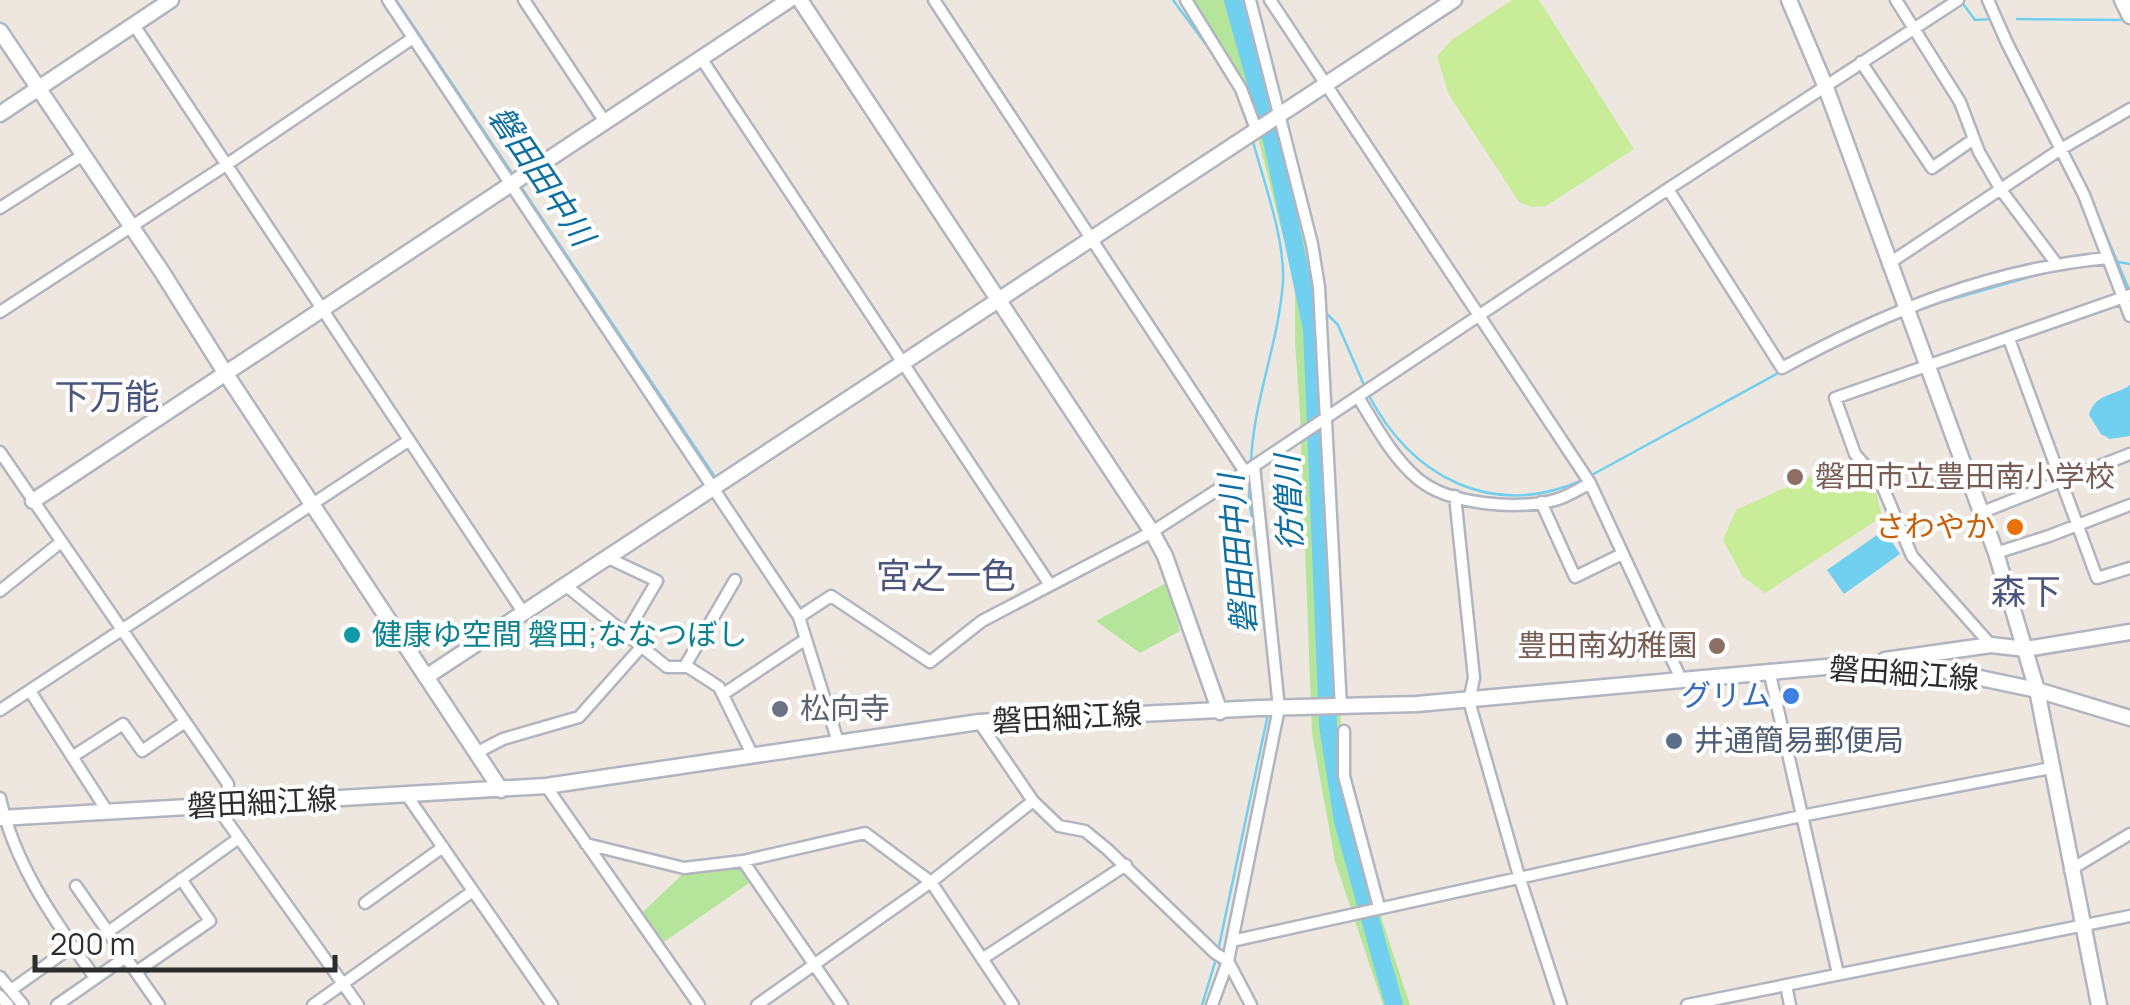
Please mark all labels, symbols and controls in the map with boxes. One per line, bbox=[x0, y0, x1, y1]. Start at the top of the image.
water label: 磐田田中川 bbox=[479, 97, 606, 257]
district label: 下万能 bbox=[54, 372, 160, 420]
water label: 彷僧川 bbox=[1264, 451, 1312, 552]
place label: 磐田市立豊田南小学校 bbox=[1815, 455, 2115, 496]
marker: 磐田市立豊田南小学校 bbox=[1784, 466, 1806, 488]
water label: 磐田田中川 bbox=[1208, 469, 1266, 636]
place label: さわやか bbox=[1875, 505, 1995, 546]
marker: さわやか bbox=[2004, 516, 2026, 538]
district label: 宮之一色 bbox=[876, 551, 1016, 599]
district label: 森下 bbox=[1991, 567, 2061, 615]
place label: 健康ゆ空間 磐田;ななつぼし bbox=[372, 613, 747, 654]
marker: 健康ゆ空間 磐田;ななつぼし bbox=[341, 624, 363, 646]
place label: 豊田南幼稚園 bbox=[1517, 624, 1697, 665]
marker: 豊田南幼稚園 bbox=[1706, 635, 1728, 657]
street label: 磐田細江線 bbox=[1828, 647, 1980, 698]
place label: グリム bbox=[1681, 674, 1771, 715]
marker: グリム bbox=[1780, 685, 1802, 707]
place label: 松向寺 bbox=[800, 687, 890, 728]
street label: 磐田細江線 bbox=[991, 692, 1143, 741]
marker: 松向寺 bbox=[769, 698, 791, 720]
place label: 井通簡易郵便局 bbox=[1694, 719, 1904, 760]
marker: 井通簡易郵便局 bbox=[1663, 730, 1685, 752]
street label: 磐田細江線 bbox=[186, 777, 338, 826]
scale bar bbox=[35, 910, 335, 972]
text: 200 m bbox=[50, 923, 135, 964]

